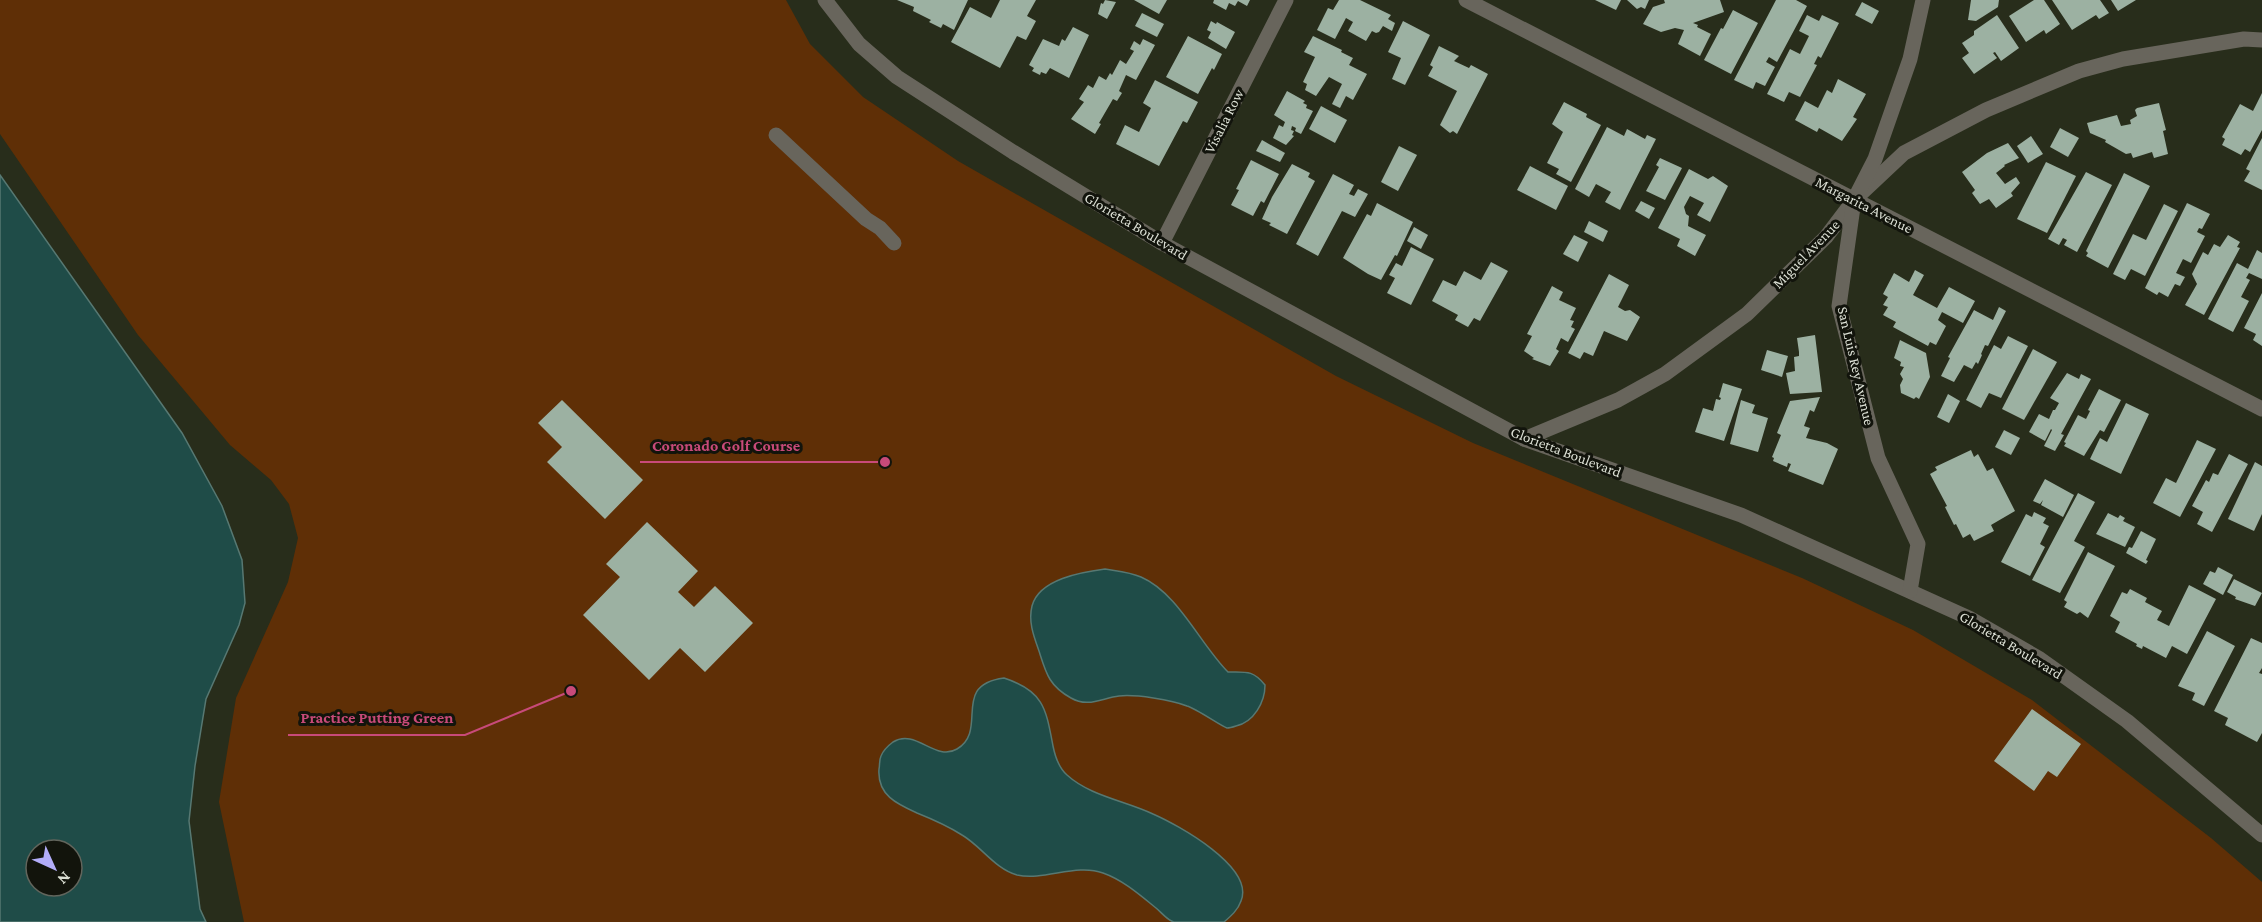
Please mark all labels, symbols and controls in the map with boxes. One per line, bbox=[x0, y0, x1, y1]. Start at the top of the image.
street label: Visalia Row bbox=[1201, 86, 1247, 155]
street label: Margarita Avenue bbox=[1812, 174, 1916, 237]
street label: Glorietta Boulevard bbox=[1082, 189, 1190, 263]
street label: Miguel Avenue bbox=[1769, 216, 1844, 292]
street label: San Luis Rey Avenue bbox=[1834, 305, 1878, 428]
street label: Glorietta Boulevard bbox=[1508, 424, 1624, 480]
callout: Coronado Golf Course bbox=[640, 428, 812, 462]
text: Coronado Golf Course bbox=[652, 437, 801, 454]
street label: Glorietta Boulevard bbox=[1957, 608, 2065, 682]
callout: Practice Putting Green bbox=[288, 701, 465, 735]
text: Practice Putting Green bbox=[301, 709, 453, 726]
north arrow bbox=[24, 838, 84, 898]
text: N bbox=[54, 868, 74, 888]

